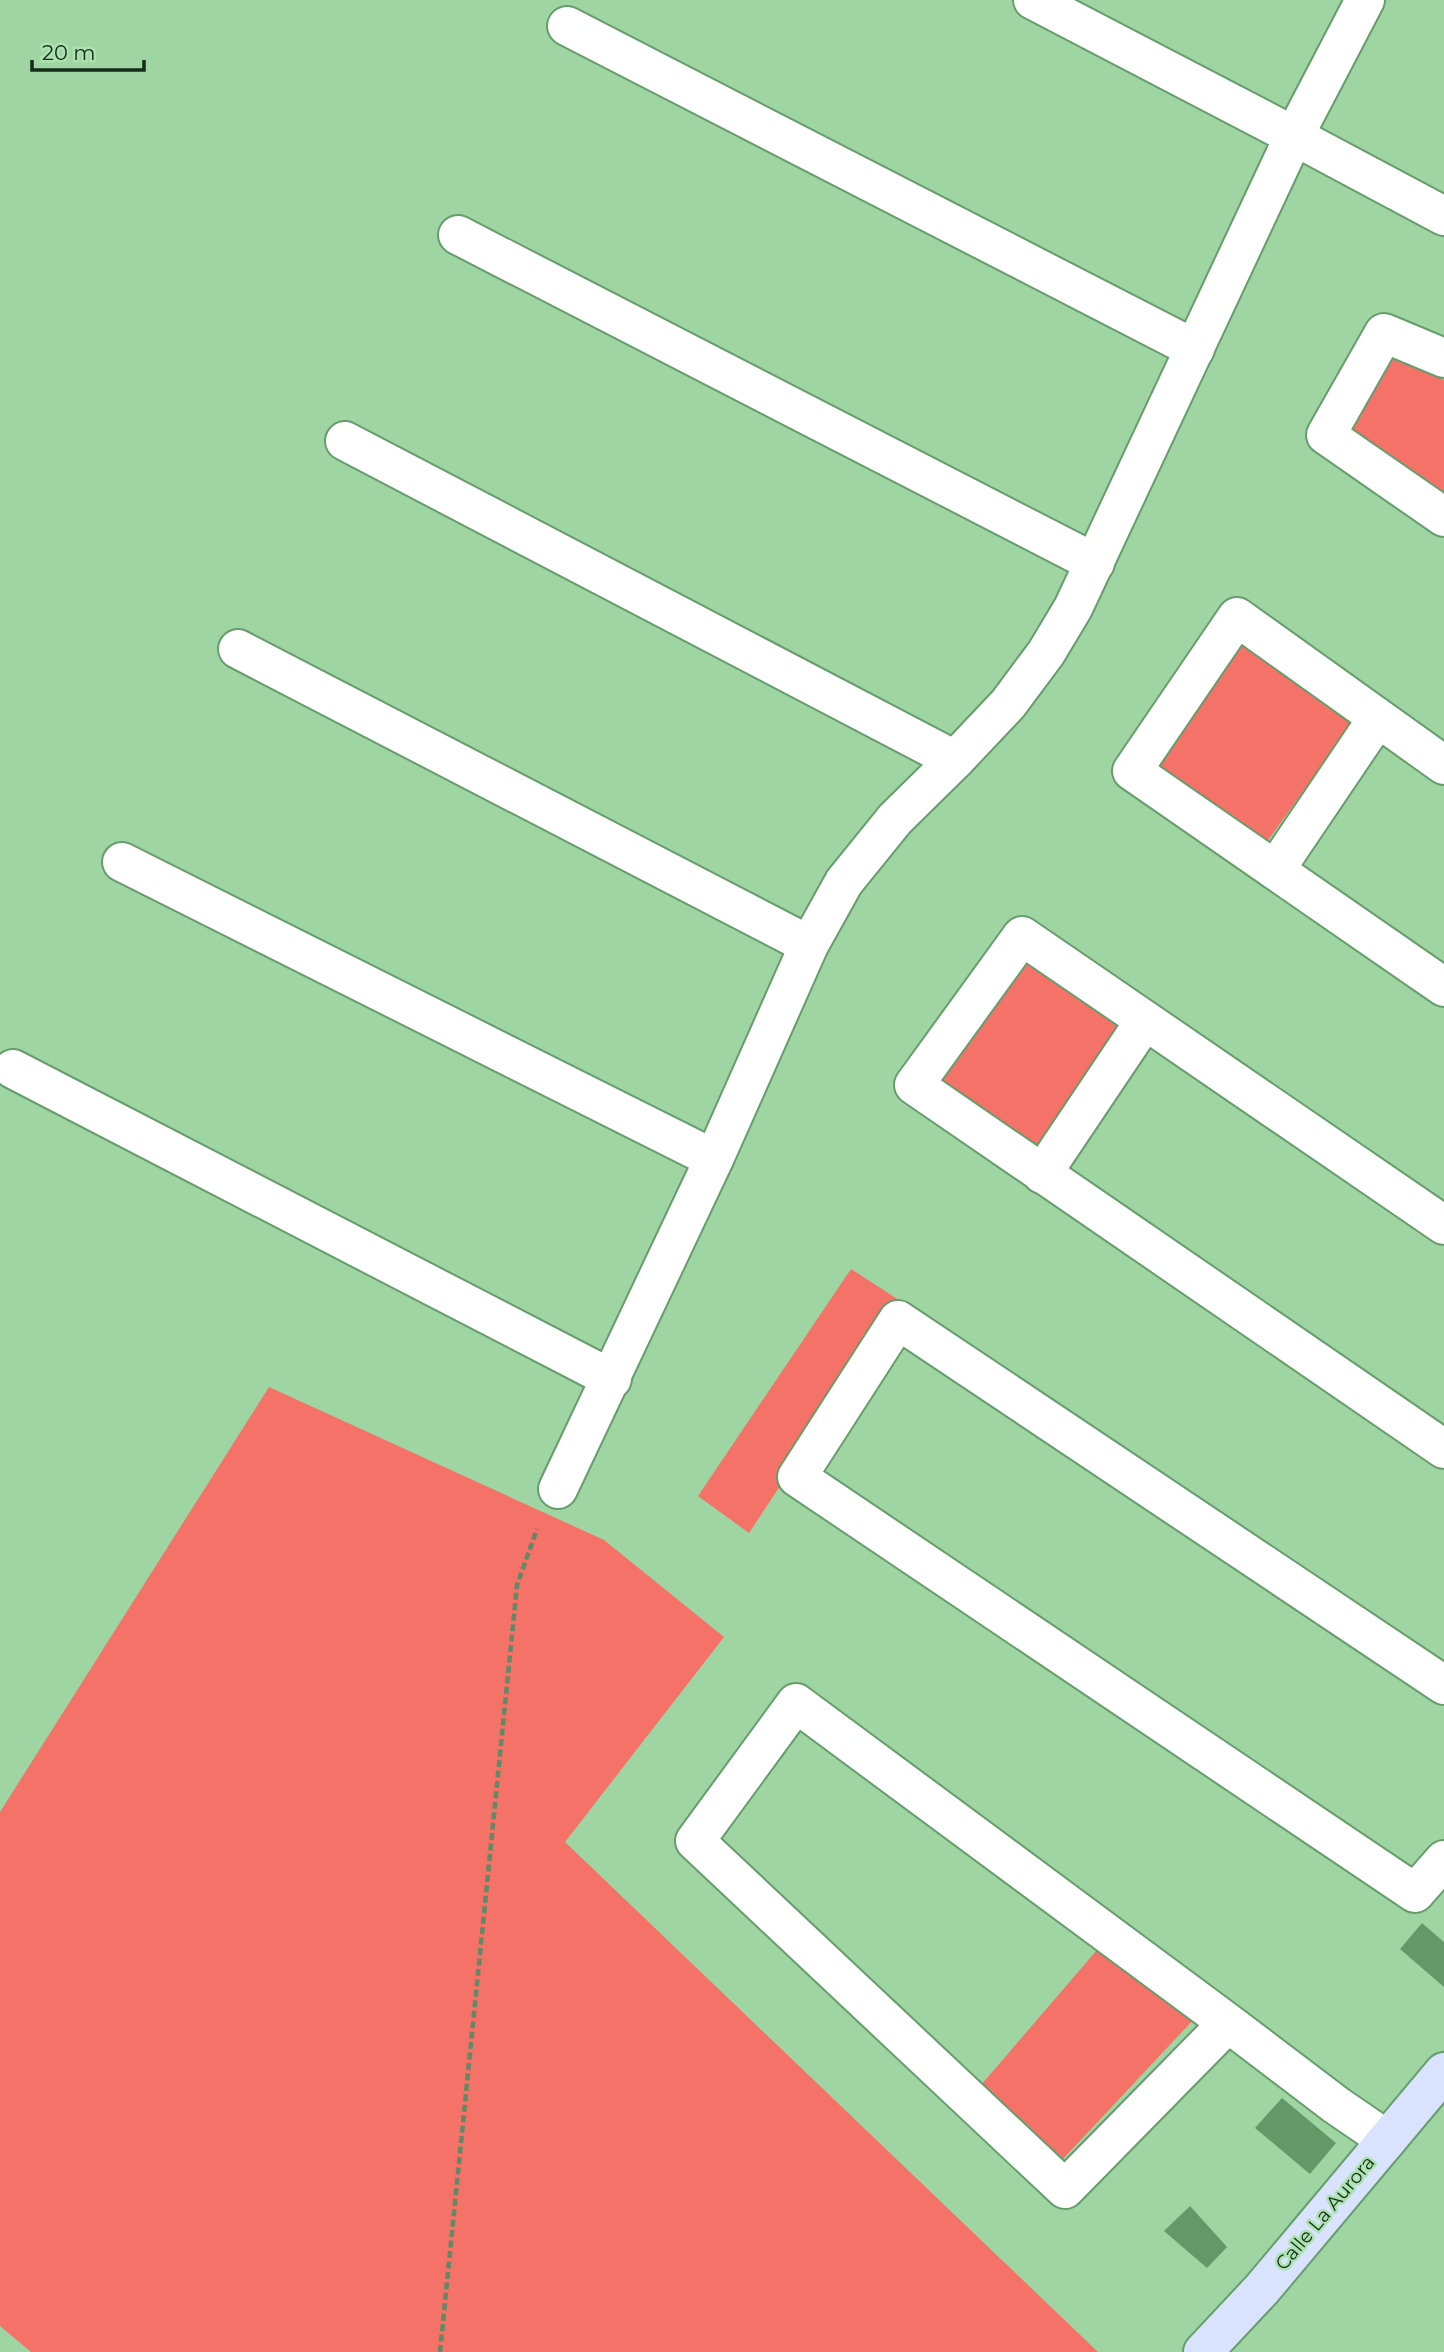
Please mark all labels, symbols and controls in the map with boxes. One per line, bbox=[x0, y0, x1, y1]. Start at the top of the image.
scale bar bbox=[32, 28, 144, 72]
text: 20 m bbox=[42, 40, 96, 65]
street label: Calle La Aurora bbox=[1271, 2151, 1379, 2275]

